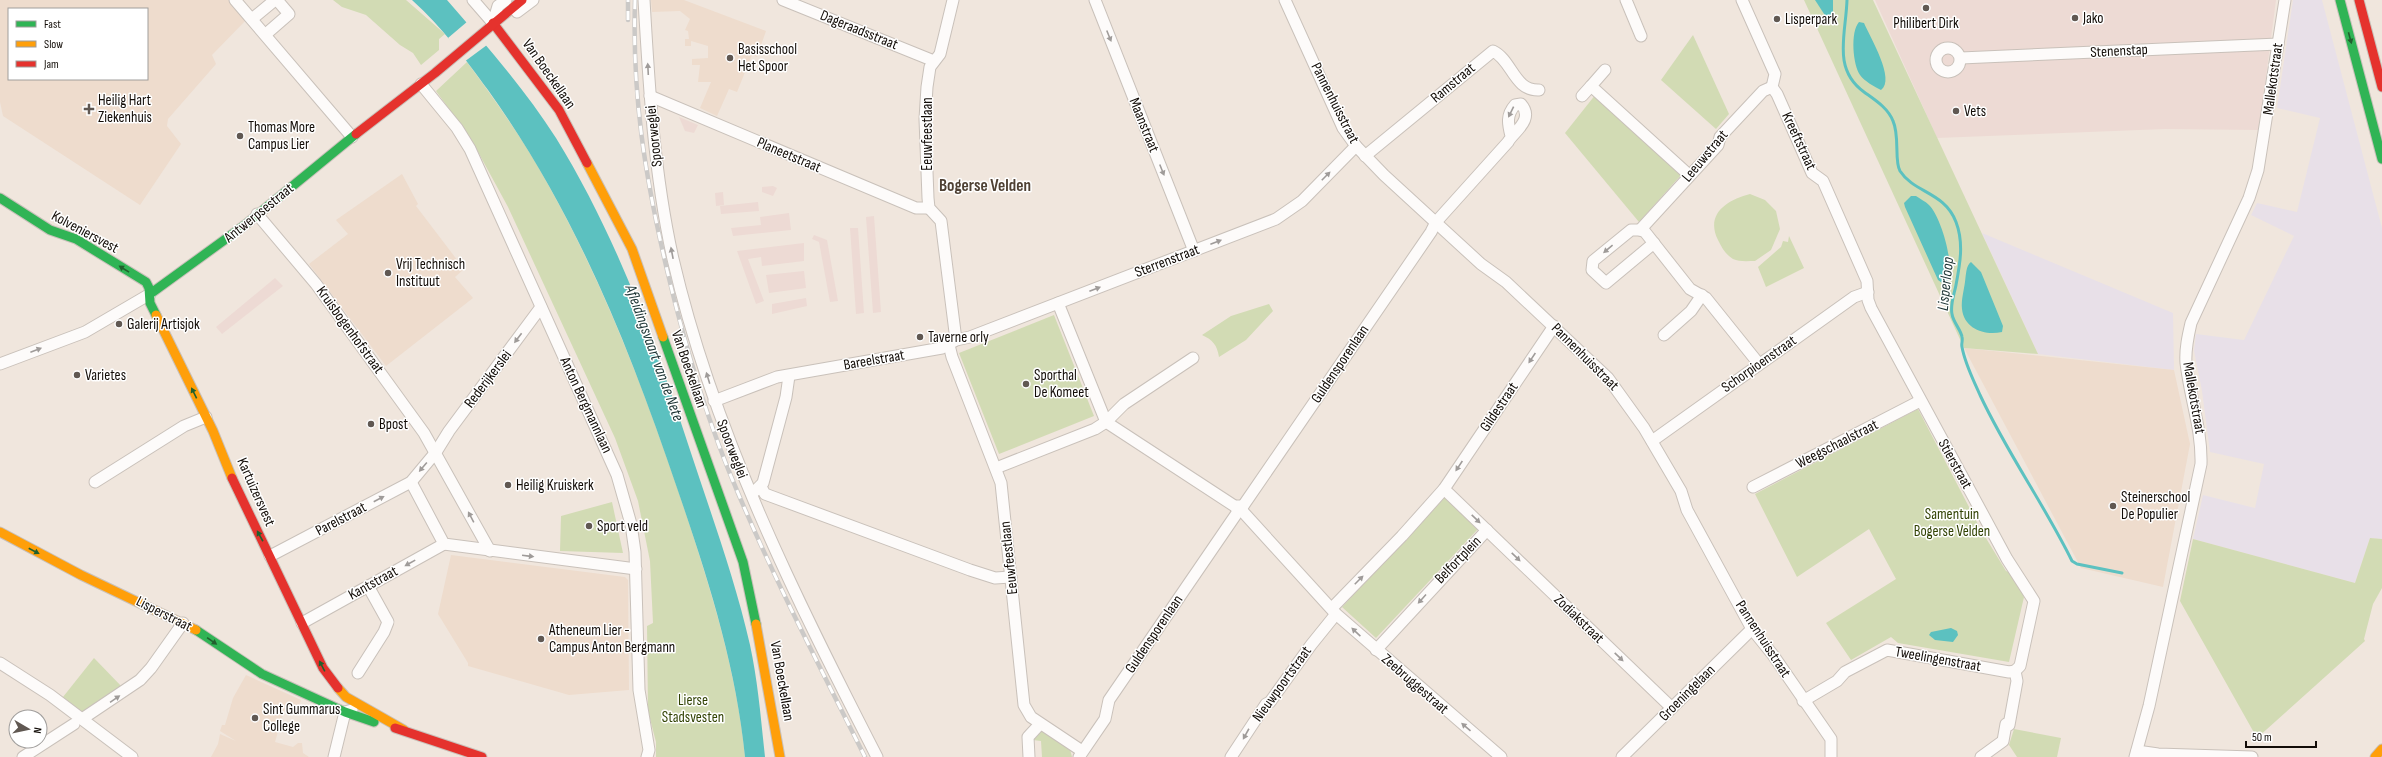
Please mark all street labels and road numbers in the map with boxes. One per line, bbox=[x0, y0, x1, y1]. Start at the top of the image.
street label: Dageraadsstraat bbox=[817, 6, 901, 54]
street label: Van Boeckellaan bbox=[518, 35, 580, 113]
street label: Stenenstap bbox=[2090, 40, 2148, 62]
street label: Mallekotstraat bbox=[2259, 41, 2288, 116]
street label: Pannenhuisstraat bbox=[1307, 59, 1364, 147]
street label: Ramstraat bbox=[1427, 59, 1479, 107]
street label: Maanstraat bbox=[1125, 95, 1164, 155]
street label: Eeuwfeestlaan bbox=[918, 97, 937, 171]
street label: Spoorweglei bbox=[641, 104, 667, 168]
street label: Kreeftstraat bbox=[1777, 109, 1821, 173]
street label: Leeuwstraat bbox=[1678, 126, 1733, 186]
street label: Planeetstraat bbox=[754, 133, 824, 177]
street label: Antwerpsestraat bbox=[219, 179, 298, 248]
street label: Kolveniersvest bbox=[48, 206, 122, 258]
street label: Sterrenstraat bbox=[1132, 240, 1202, 282]
street label: Kruisbogenhofstraat bbox=[312, 283, 388, 378]
street label: Pannenhuisstraat bbox=[1547, 319, 1623, 395]
street label: Guldensporenlaan bbox=[1307, 321, 1373, 407]
street label: Van Boeckellaan bbox=[667, 328, 711, 410]
street label: Schorpioenstraat bbox=[1718, 331, 1801, 397]
street label: Bareelstraat bbox=[842, 345, 906, 375]
street label: Rederijkerslei bbox=[460, 346, 516, 412]
street label: Anton Bergmannlaan bbox=[555, 353, 617, 456]
street label: Mallekotstraat bbox=[2178, 361, 2210, 436]
street label: Gildestraat bbox=[1476, 378, 1523, 435]
street label: Weegschaalstraat bbox=[1793, 415, 1882, 473]
street label: Spoorweglei bbox=[712, 417, 752, 481]
street label: Stierstraat bbox=[1934, 436, 1977, 493]
street label: Kartuizersvest bbox=[232, 455, 280, 530]
street label: Parelstraat bbox=[312, 498, 370, 540]
street label: Eeuwfeestlaan bbox=[996, 520, 1022, 596]
street label: Belfortplein bbox=[1431, 532, 1485, 588]
street label: Kantstraat bbox=[345, 561, 401, 604]
street label: Zodiakstraat bbox=[1550, 590, 1608, 648]
street label: Guldensporenlaan bbox=[1121, 591, 1187, 677]
street label: Lisperstraat bbox=[133, 592, 196, 636]
street label: Pannenhuisstraat bbox=[1731, 597, 1795, 681]
street label: Van Boeckellaan bbox=[766, 640, 798, 722]
street label: Nieuwpoortstraat bbox=[1248, 642, 1316, 726]
street label: Tweelingenstraat bbox=[1894, 642, 1983, 676]
street label: Zeebruggestraat bbox=[1377, 650, 1453, 719]
street label: Groeningelaan bbox=[1655, 661, 1719, 725]

